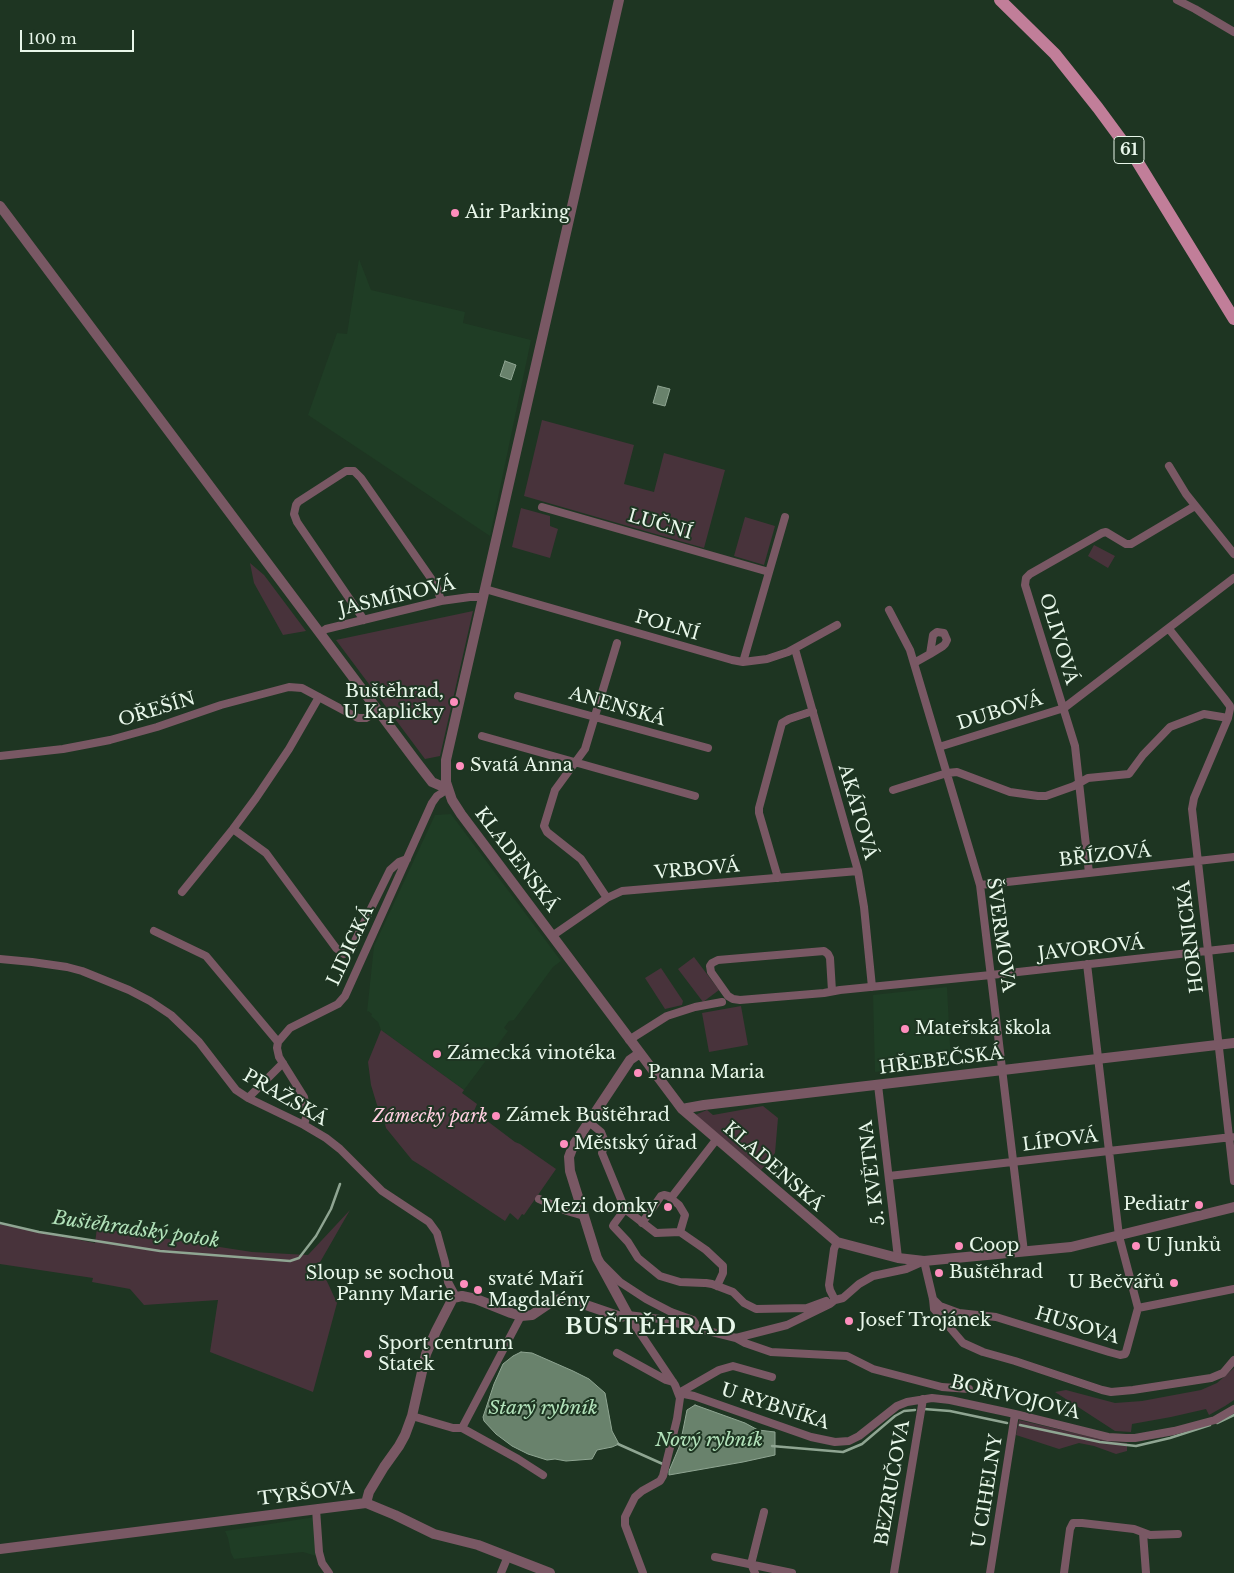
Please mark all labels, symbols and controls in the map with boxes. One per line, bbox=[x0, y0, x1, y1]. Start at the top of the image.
scale bar bbox=[22, 20, 136, 52]
text: 100 m bbox=[28, 29, 77, 48]
road number: 61 bbox=[1114, 136, 1144, 164]
place label: Air Parking bbox=[465, 202, 570, 224]
marker: Air Parking bbox=[449, 207, 461, 219]
street label: LUČNÍ bbox=[625, 505, 695, 545]
street label: JASMÍNOVÁ bbox=[337, 573, 457, 621]
street label: OLIVOVÁ bbox=[1034, 591, 1082, 687]
street label: POLNÍ bbox=[632, 607, 702, 645]
place label: Buštěhrad, U Kapličky bbox=[343, 681, 444, 724]
street label: ANENSKÁ bbox=[567, 683, 667, 731]
street label: OŘEŠÍN bbox=[116, 688, 198, 732]
street label: DUBOVÁ bbox=[955, 689, 1045, 735]
marker: Buštěhrad, U Kapličky bbox=[448, 696, 460, 708]
place label: Svatá Anna bbox=[470, 755, 573, 777]
marker: Svatá Anna bbox=[454, 760, 466, 772]
street label: AKÁTOVÁ bbox=[833, 762, 881, 862]
street label: KLADENSKÁ bbox=[470, 803, 562, 917]
street label: BŘÍZOVÁ bbox=[1058, 840, 1152, 872]
street label: VRBOVÁ bbox=[654, 856, 740, 884]
street label: ŠVERMOVA bbox=[981, 876, 1019, 994]
street label: HORNICKÁ bbox=[1173, 879, 1209, 995]
street label: LIDICKÁ bbox=[323, 903, 379, 989]
street label: JAVOROVÁ bbox=[1037, 933, 1145, 965]
place label: Mateřská škola bbox=[915, 1018, 1051, 1040]
marker: Mateřská škola bbox=[899, 1023, 911, 1035]
place label: Zámecká vinotéka bbox=[447, 1043, 616, 1065]
street label: HŘEBEČSKÁ bbox=[878, 1043, 1004, 1079]
marker: Zámecká vinotéka bbox=[431, 1048, 443, 1060]
place label: Panna Maria bbox=[648, 1062, 764, 1084]
street label: PRAŽSKÁ bbox=[239, 1065, 331, 1131]
marker: Panna Maria bbox=[632, 1067, 644, 1079]
place label: Zámek Buštěhrad bbox=[506, 1105, 670, 1127]
park label: Zámecký park bbox=[372, 1106, 488, 1128]
marker: Zámek Buštěhrad bbox=[490, 1110, 502, 1122]
street label: KLADENSKÁ bbox=[719, 1118, 827, 1216]
street label: 5. KVĚTNA bbox=[856, 1119, 890, 1227]
street label: LÍPOVÁ bbox=[1021, 1126, 1099, 1156]
place label: Městský úřad bbox=[574, 1133, 697, 1155]
marker: Městský úřad bbox=[558, 1138, 570, 1150]
place label: Pediatr bbox=[1123, 1194, 1189, 1216]
place label: Mezi domky bbox=[541, 1196, 658, 1218]
marker: Pediatr bbox=[1193, 1199, 1205, 1211]
marker: Mezi domky bbox=[662, 1201, 674, 1213]
water label: Buštěhradský potok bbox=[51, 1207, 221, 1253]
place label: Coop bbox=[969, 1235, 1019, 1257]
place label: U Junků bbox=[1146, 1235, 1221, 1257]
marker: Coop bbox=[953, 1240, 965, 1252]
marker: U Junků bbox=[1130, 1240, 1142, 1252]
place label: Buštěhrad bbox=[949, 1262, 1043, 1284]
place label: Sloup se sochou Panny Marie bbox=[306, 1263, 454, 1306]
marker: Buštěhrad bbox=[933, 1267, 945, 1279]
place label: svaté Maří Magdalény bbox=[488, 1269, 590, 1312]
place label: U Bečvářů bbox=[1068, 1272, 1164, 1294]
marker: U Bečvářů bbox=[1168, 1277, 1180, 1289]
marker: Sloup se sochou Panny Marie bbox=[458, 1278, 470, 1290]
marker: svaté Maří Magdalény bbox=[472, 1284, 484, 1296]
street label: HUSOVA bbox=[1032, 1303, 1122, 1349]
place label: Josef Trojánek bbox=[859, 1310, 991, 1332]
district label: BUŠTĚHRAD bbox=[564, 1315, 738, 1341]
marker: Josef Trojánek bbox=[843, 1315, 855, 1327]
place label: Sport centrum Statek bbox=[378, 1333, 513, 1376]
marker: Sport centrum Statek bbox=[362, 1348, 374, 1360]
street label: BOŘIVOJOVA bbox=[948, 1371, 1082, 1425]
street label: U RYBNÍKA bbox=[718, 1379, 832, 1435]
water label: Starý rybník bbox=[488, 1398, 598, 1420]
street label: BEZRUČOVA bbox=[871, 1418, 915, 1548]
water label: Nový rybník bbox=[655, 1430, 763, 1452]
street label: U CIHELNY bbox=[968, 1433, 1008, 1549]
street label: TYRŠOVA bbox=[257, 1477, 355, 1511]

